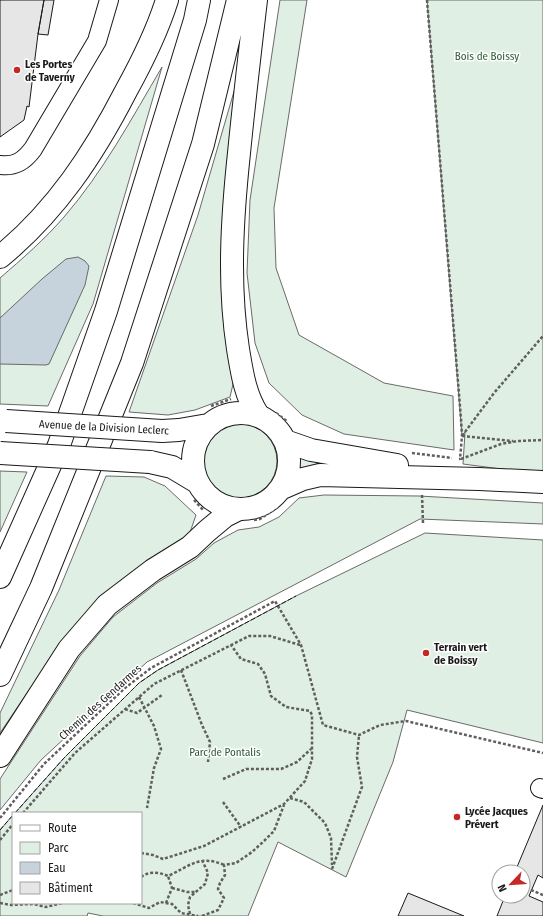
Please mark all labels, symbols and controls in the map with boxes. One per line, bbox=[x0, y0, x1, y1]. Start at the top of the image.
park label: Bois de Boissy bbox=[455, 50, 519, 63]
place label: Les Portes de Taverny bbox=[25, 58, 75, 84]
marker: Les Portes de Taverny bbox=[12, 65, 22, 75]
street label: Avenue de la Division Leclerc bbox=[39, 418, 170, 437]
place label: Terrain vert de Boissy bbox=[434, 641, 487, 667]
marker: Terrain vert de Boissy bbox=[421, 648, 431, 658]
street label: Chemin des Gendarmes bbox=[57, 662, 144, 743]
park label: Parc de Pontalis bbox=[189, 746, 261, 759]
place label: Lycée Jacques Prévert bbox=[465, 805, 528, 831]
legend bbox=[12, 812, 142, 904]
marker: Lycée Jacques Prévert bbox=[452, 812, 462, 822]
text: Route bbox=[48, 821, 77, 835]
text: Parc bbox=[48, 841, 69, 855]
text: Eau bbox=[48, 861, 66, 875]
north arrow bbox=[491, 864, 531, 904]
text: Bâtiment bbox=[48, 881, 93, 895]
text: N bbox=[495, 882, 510, 894]

